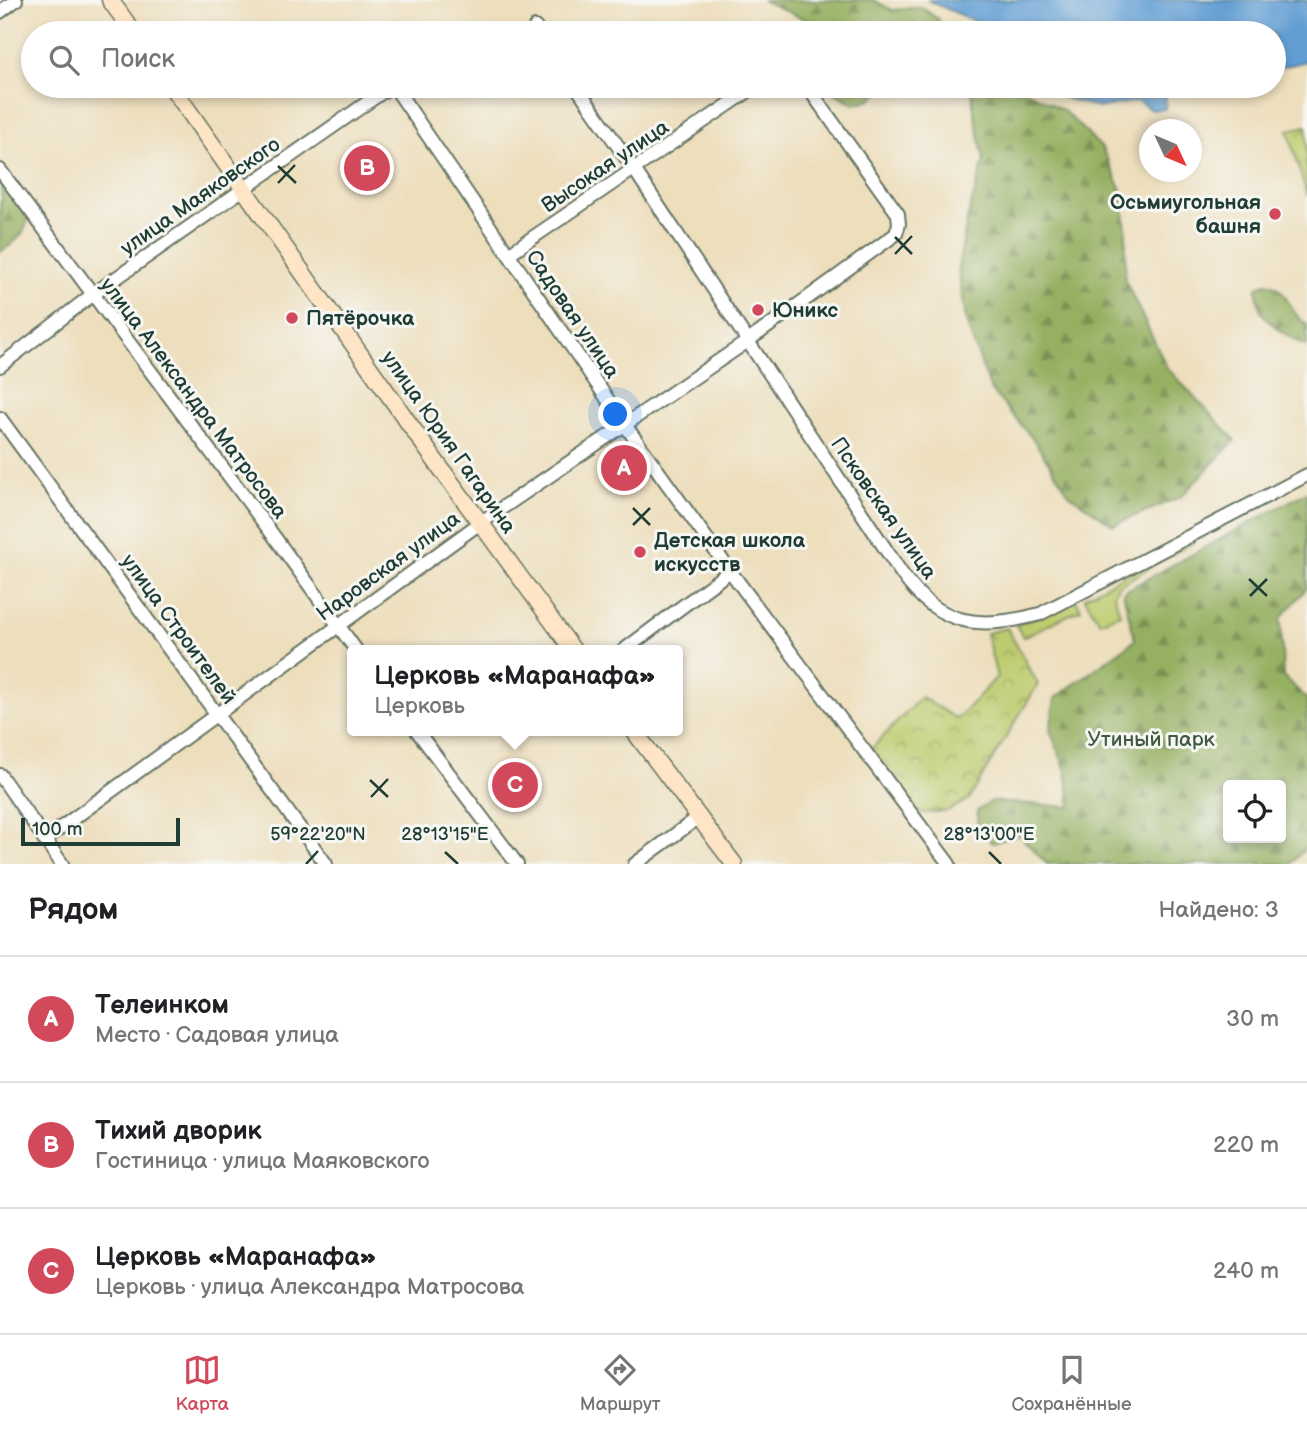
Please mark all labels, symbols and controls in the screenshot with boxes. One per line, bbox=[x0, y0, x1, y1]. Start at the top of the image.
search box bbox=[21, 21, 1286, 98]
icon: search bbox=[45, 41, 83, 79]
text: Поиск bbox=[101, 44, 175, 75]
street label: Высокая улица bbox=[537, 114, 674, 218]
north arrow bbox=[1139, 119, 1202, 182]
street label: улица Маяковского bbox=[116, 132, 285, 261]
pin: B bbox=[344, 142, 390, 194]
place label: Осьмиугольная башня bbox=[1110, 190, 1261, 239]
marker: Осьмиугольная башня bbox=[1267, 206, 1283, 222]
street label: Садовая улица bbox=[521, 245, 625, 384]
street label: улица Александра Матросова bbox=[95, 273, 293, 524]
place label: Юникс bbox=[772, 298, 839, 323]
marker: Юникс bbox=[750, 302, 766, 318]
place label: Пятёрочка bbox=[306, 306, 415, 331]
marker: Пятёрочка bbox=[284, 310, 300, 326]
street label: улица Юрия Гагарина bbox=[376, 346, 521, 539]
your location bbox=[598, 397, 632, 431]
street label: Псковская улица bbox=[825, 432, 942, 585]
pin: A bbox=[601, 442, 647, 494]
street label: Наровская улица bbox=[312, 506, 465, 627]
place label: Детская школа искусств bbox=[654, 528, 806, 577]
marker: Детская школа искусств bbox=[632, 544, 648, 560]
street label: улица Строителей bbox=[116, 549, 241, 709]
popup bbox=[347, 645, 683, 736]
text: Церковь «Маранафа» bbox=[374, 661, 656, 692]
text: Церковь bbox=[374, 692, 465, 720]
park label: Утиный парк bbox=[1087, 727, 1215, 752]
pin: C bbox=[492, 759, 538, 811]
map controls bbox=[1223, 780, 1286, 843]
button: locate bbox=[1223, 780, 1286, 843]
scale bar bbox=[21, 815, 180, 847]
text: 100 m bbox=[32, 818, 83, 841]
text: 59°22'20"N bbox=[270, 824, 366, 845]
text: 28°13'15"E bbox=[401, 824, 489, 845]
text: 28°13'00"E bbox=[943, 824, 1035, 845]
text: Рядом bbox=[28, 892, 118, 928]
text: Найдено: 3 bbox=[1158, 896, 1279, 924]
text: Телеинком bbox=[95, 990, 229, 1021]
text: A bbox=[44, 1005, 58, 1033]
text: 30 m bbox=[1226, 1005, 1279, 1033]
text: Место · Садовая улица bbox=[95, 1021, 339, 1049]
text: Тихий дворик bbox=[95, 1116, 262, 1147]
text: B bbox=[43, 1131, 59, 1159]
text: 220 m bbox=[1213, 1131, 1279, 1159]
text: Гостиница · улица Маяковского bbox=[95, 1147, 429, 1175]
text: Церковь «Маранафа» bbox=[95, 1242, 377, 1273]
text: C bbox=[43, 1257, 59, 1285]
text: 240 m bbox=[1213, 1257, 1279, 1285]
text: Церковь · улица Александра Матросова bbox=[95, 1273, 524, 1301]
tab: Карта bbox=[175, 1351, 229, 1416]
tab: Маршрут bbox=[580, 1351, 661, 1416]
tab: Сохранённые bbox=[1012, 1351, 1132, 1416]

